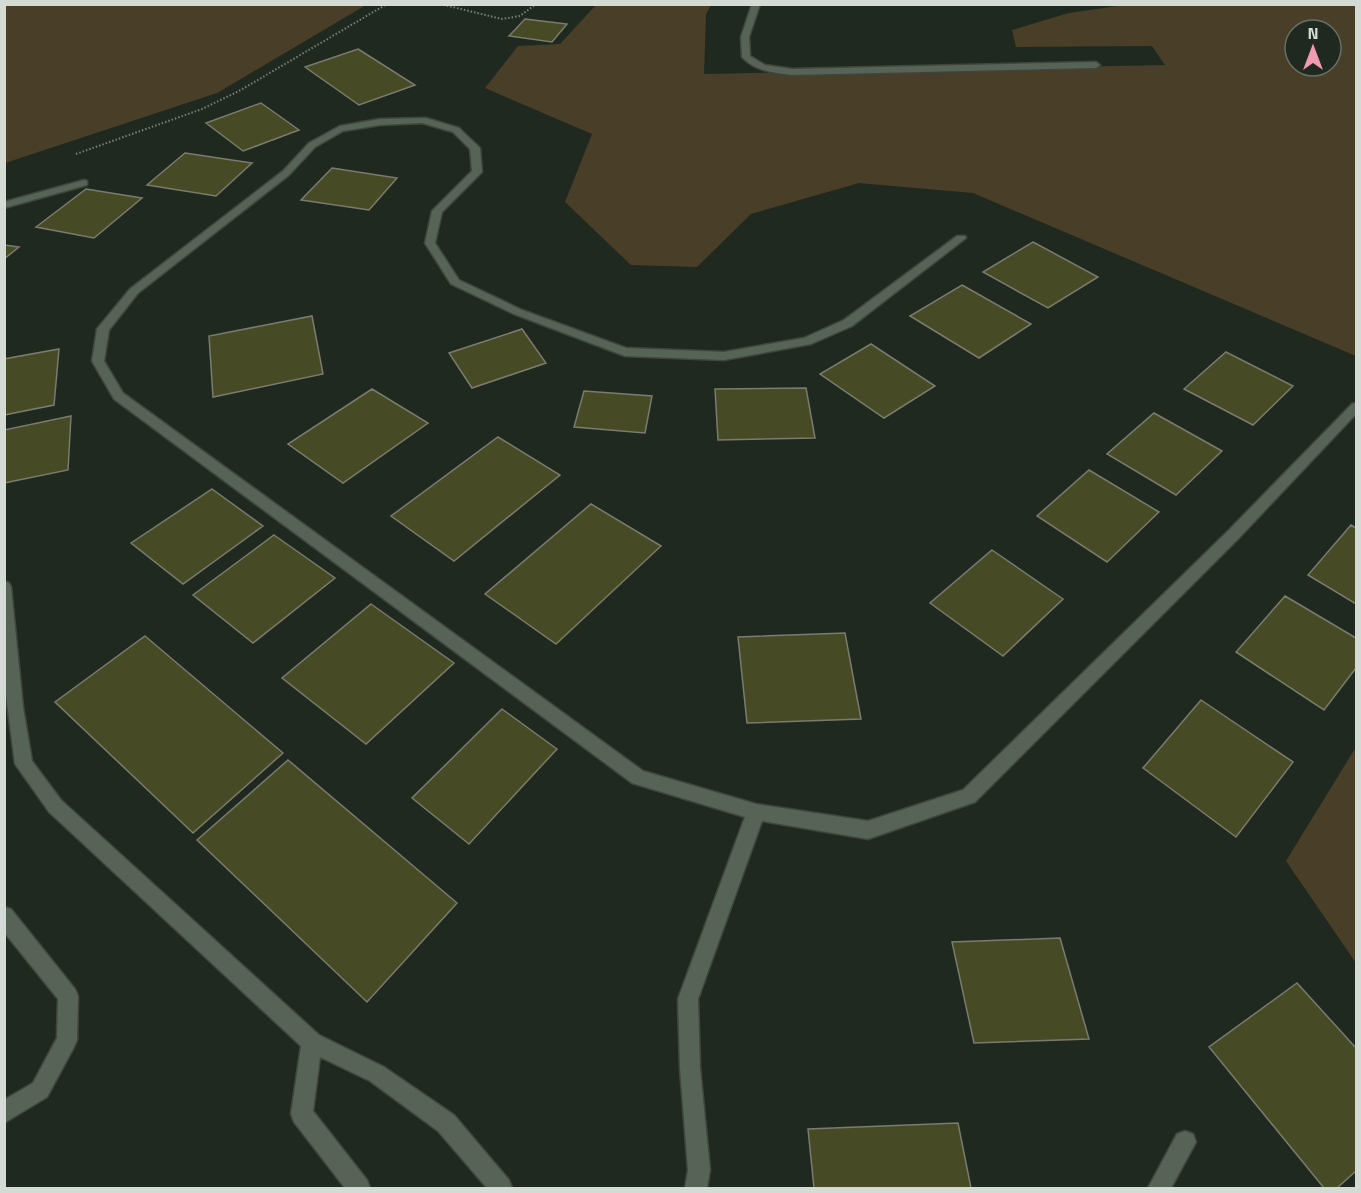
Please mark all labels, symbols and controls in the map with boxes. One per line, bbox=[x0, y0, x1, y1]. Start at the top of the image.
north arrow bbox=[1283, 18, 1343, 78]
text: N bbox=[1307, 21, 1319, 45]

